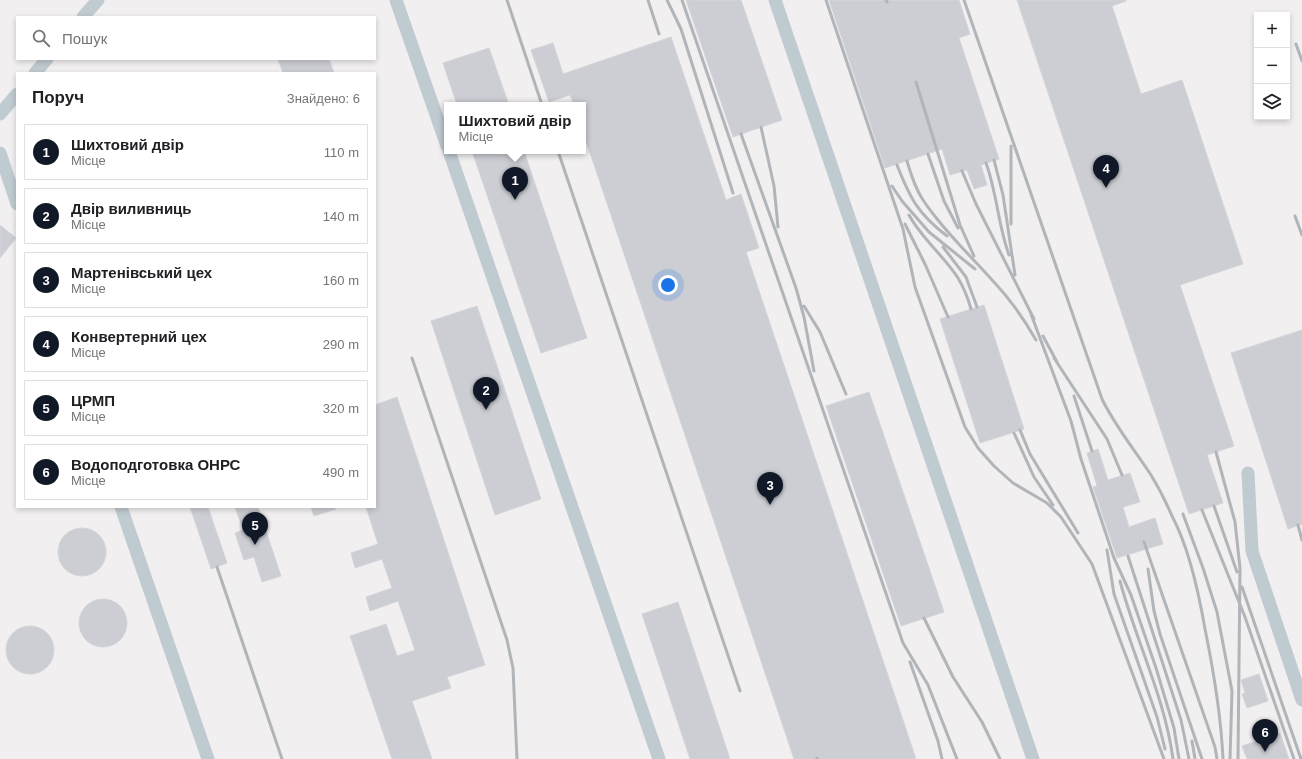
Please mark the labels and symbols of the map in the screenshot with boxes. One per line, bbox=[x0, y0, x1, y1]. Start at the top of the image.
pin: 4 bbox=[1093, 155, 1119, 188]
pin: 1 bbox=[502, 167, 528, 200]
your location bbox=[658, 275, 678, 295]
pin: 2 bbox=[473, 377, 499, 410]
pin: 3 bbox=[757, 472, 783, 505]
pin: 5 bbox=[242, 512, 268, 545]
pin: 6 bbox=[1252, 719, 1278, 752]

